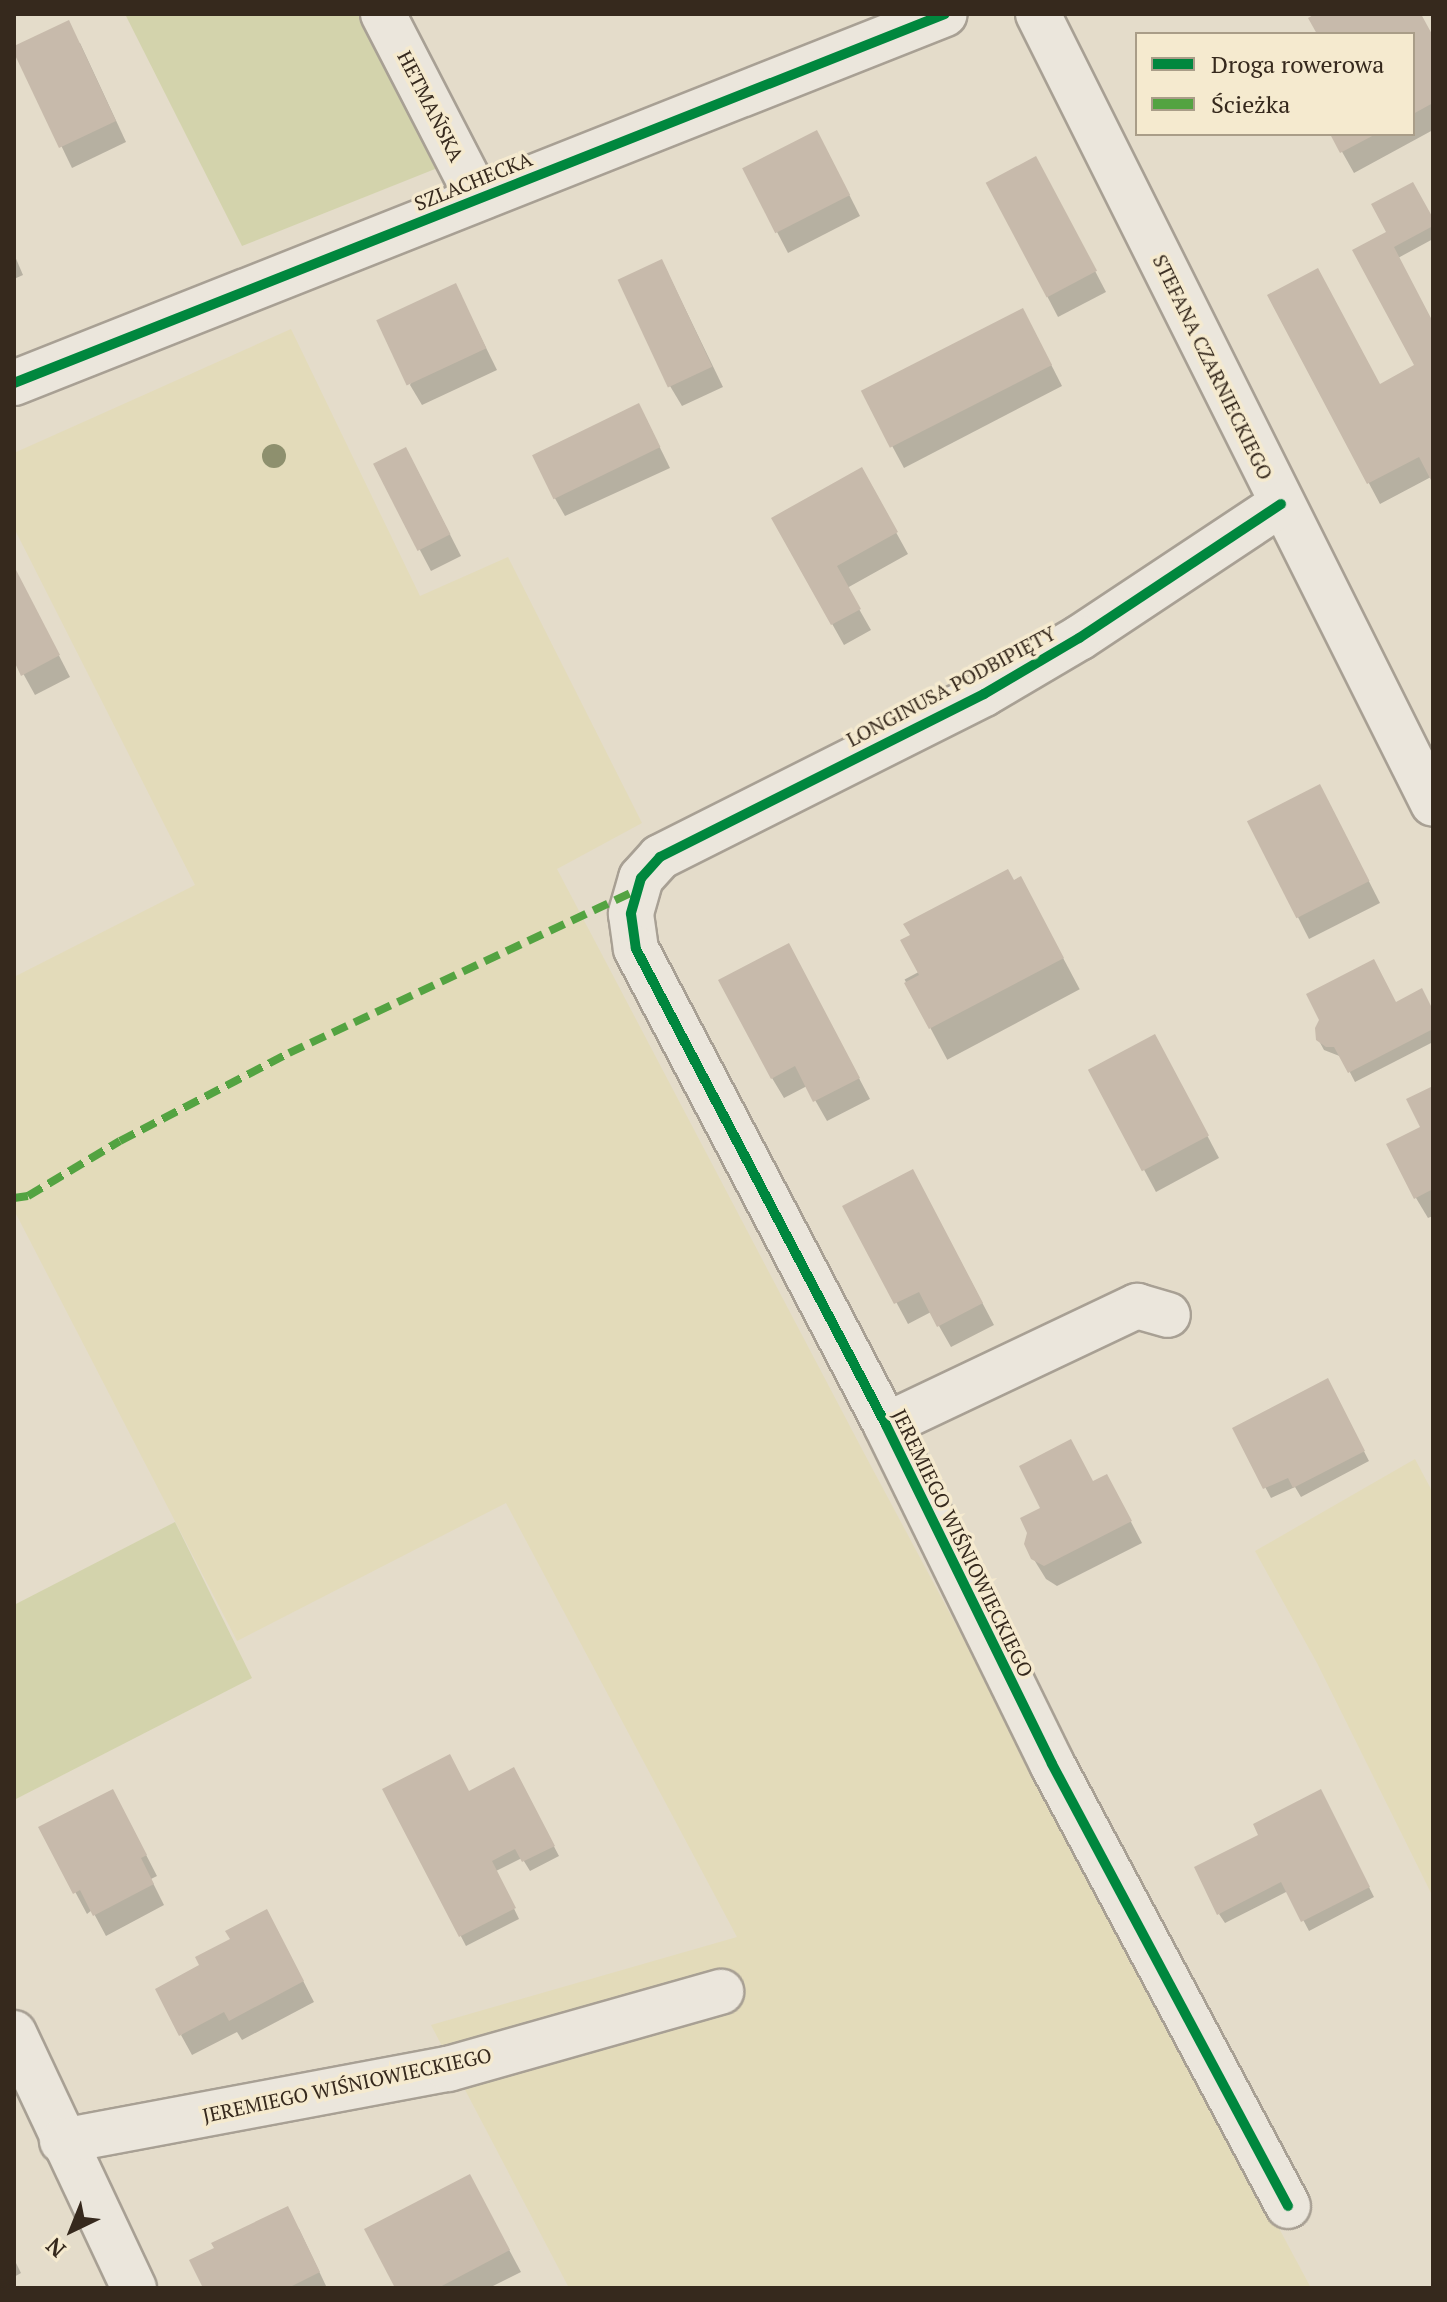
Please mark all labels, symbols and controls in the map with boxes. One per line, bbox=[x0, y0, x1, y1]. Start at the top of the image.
legend bbox=[1135, 32, 1415, 136]
street label: HETMAŃSKA bbox=[393, 47, 469, 165]
text: Droga rowerowa bbox=[1211, 48, 1384, 80]
text: Ścieżka bbox=[1211, 88, 1290, 120]
street label: SZLACHECKA bbox=[411, 147, 535, 215]
street label: STEFANA CZARNIECKIEGO bbox=[1148, 250, 1278, 484]
street label: LONGINUSA PODBIPIĘTY bbox=[842, 621, 1060, 751]
street label: JEREMIEGO WIŚNIOWIECKIEGO bbox=[888, 1405, 1038, 1681]
street label: JEREMIEGO WIŚNIOWIECKIEGO bbox=[200, 2043, 494, 2127]
north arrow bbox=[32, 2190, 112, 2270]
text: N bbox=[39, 2232, 71, 2264]

